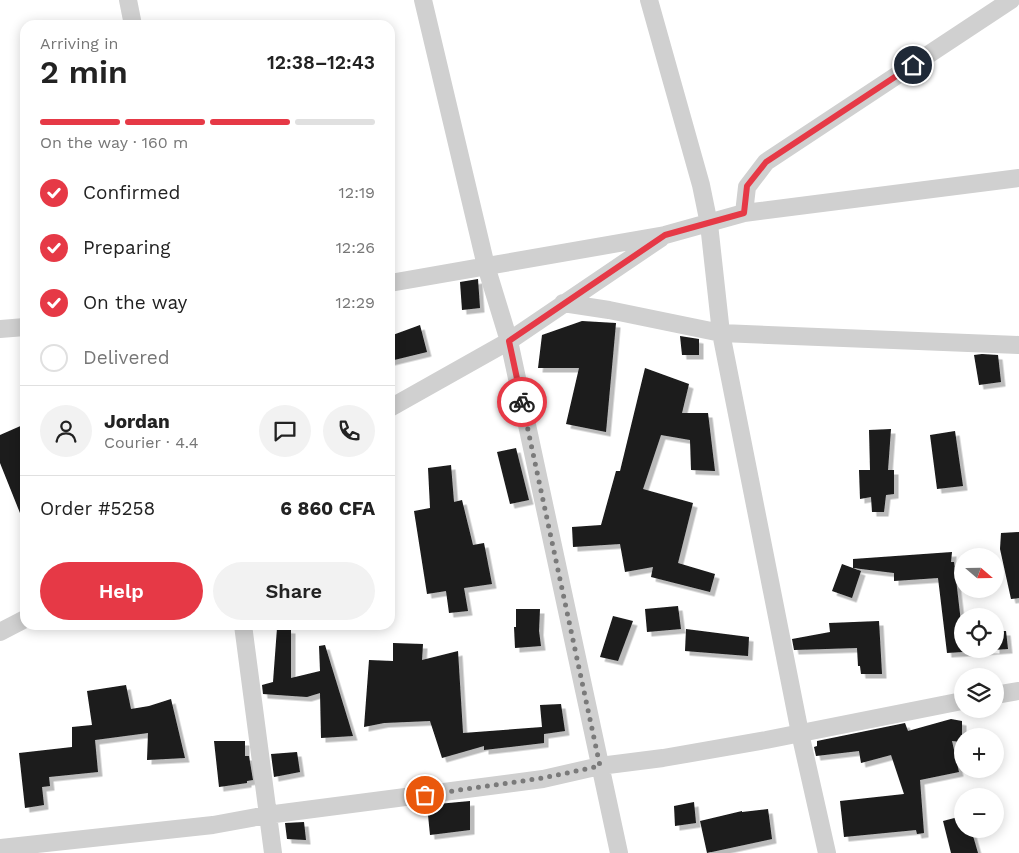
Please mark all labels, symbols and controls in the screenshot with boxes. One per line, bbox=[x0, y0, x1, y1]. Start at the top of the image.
text: Arriving in bbox=[40, 34, 118, 53]
pin bbox=[892, 44, 934, 86]
text: 12:38–12:43 bbox=[267, 51, 375, 74]
icon: home bbox=[899, 51, 927, 79]
text: 2 min bbox=[40, 53, 128, 91]
text: On the way · 160 m bbox=[40, 133, 188, 152]
icon: check bbox=[40, 179, 68, 207]
text: Confirmed bbox=[83, 181, 180, 204]
text: 12:19 bbox=[339, 183, 375, 202]
icon: check bbox=[40, 234, 68, 262]
text: Preparing bbox=[83, 236, 170, 259]
text: 12:26 bbox=[336, 238, 375, 257]
icon: check bbox=[40, 289, 68, 317]
text: On the way bbox=[83, 291, 187, 314]
text: 12:29 bbox=[335, 293, 375, 312]
text: Delivered bbox=[83, 346, 170, 369]
courier bbox=[497, 377, 547, 427]
icon: bike bbox=[508, 388, 536, 416]
button: person bbox=[40, 405, 92, 457]
button: chat bbox=[259, 405, 311, 457]
button: phone bbox=[323, 405, 375, 457]
text: Jordan bbox=[104, 410, 170, 433]
text: Courier · 4.4 bbox=[104, 433, 199, 452]
text: Order #5258 bbox=[40, 497, 155, 520]
text: 6 860 CFA bbox=[280, 497, 375, 520]
north arrow bbox=[954, 548, 1004, 598]
map controls bbox=[954, 548, 1004, 838]
button: Help bbox=[40, 562, 203, 620]
button: Share bbox=[213, 562, 375, 620]
button: locate bbox=[954, 608, 1004, 658]
button: layers bbox=[954, 668, 1004, 718]
button: + bbox=[954, 728, 1004, 778]
pin bbox=[404, 774, 446, 816]
icon: bag bbox=[411, 781, 439, 809]
button: − bbox=[954, 788, 1004, 838]

